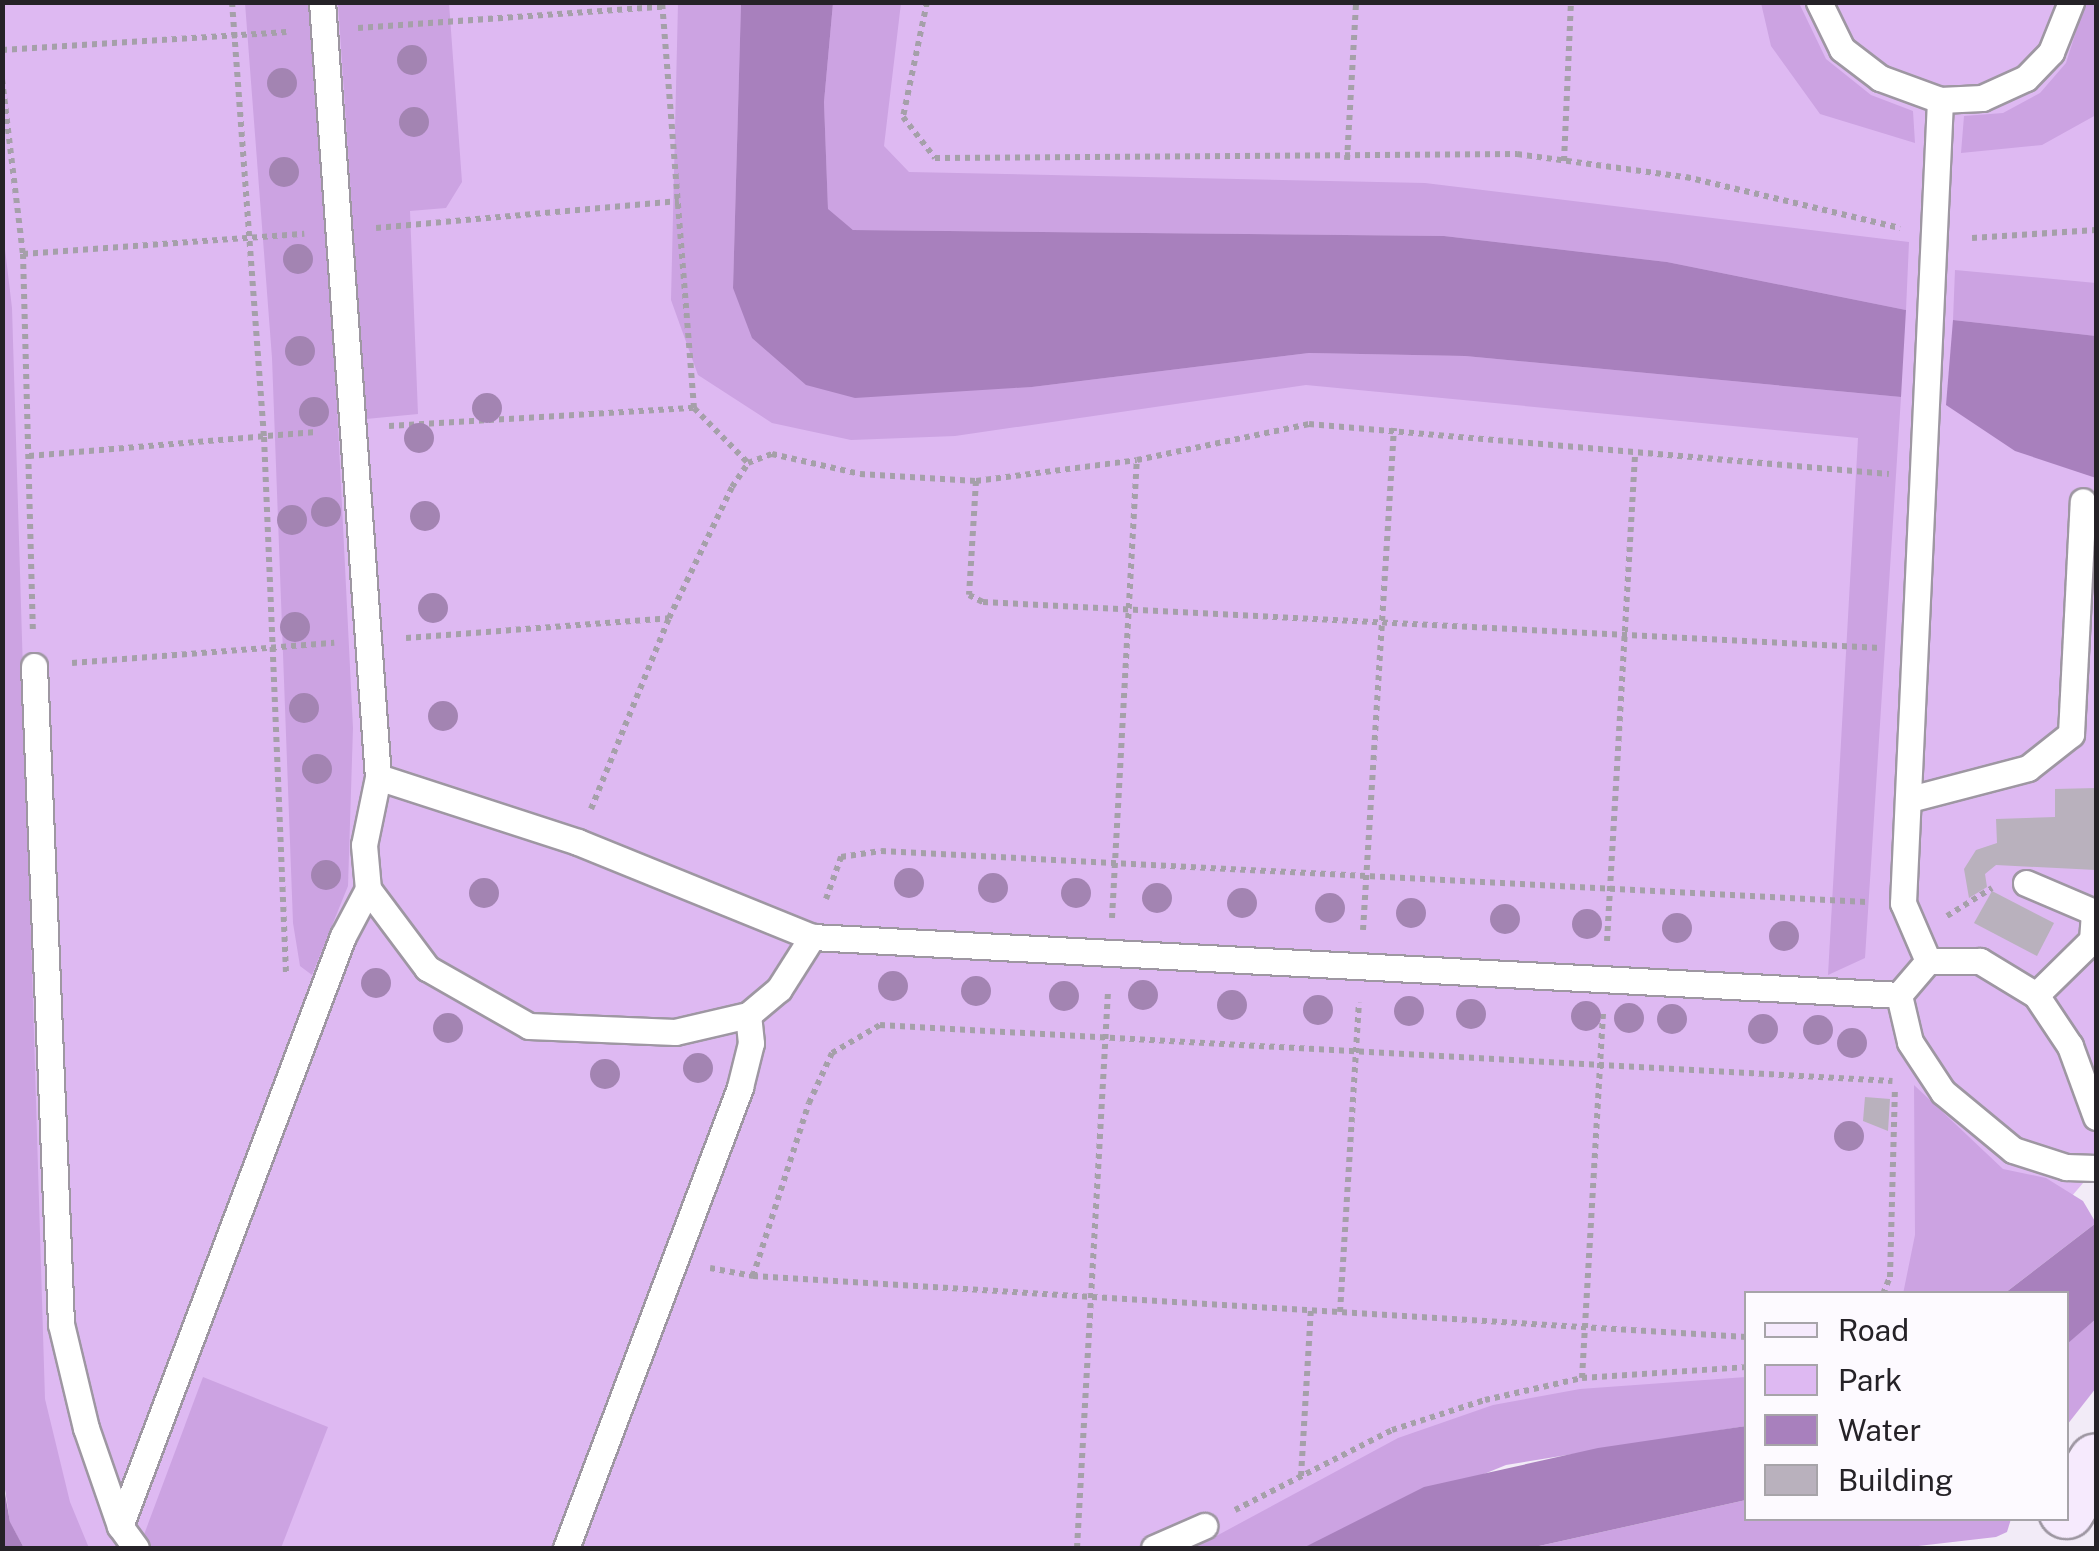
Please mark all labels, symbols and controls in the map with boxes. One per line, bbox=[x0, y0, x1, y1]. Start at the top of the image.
legend bbox=[1744, 1291, 2069, 1521]
text: Road bbox=[1838, 1312, 1909, 1348]
text: Park bbox=[1838, 1362, 1902, 1398]
text: Water bbox=[1838, 1412, 1921, 1448]
text: Building bbox=[1838, 1462, 1953, 1498]

